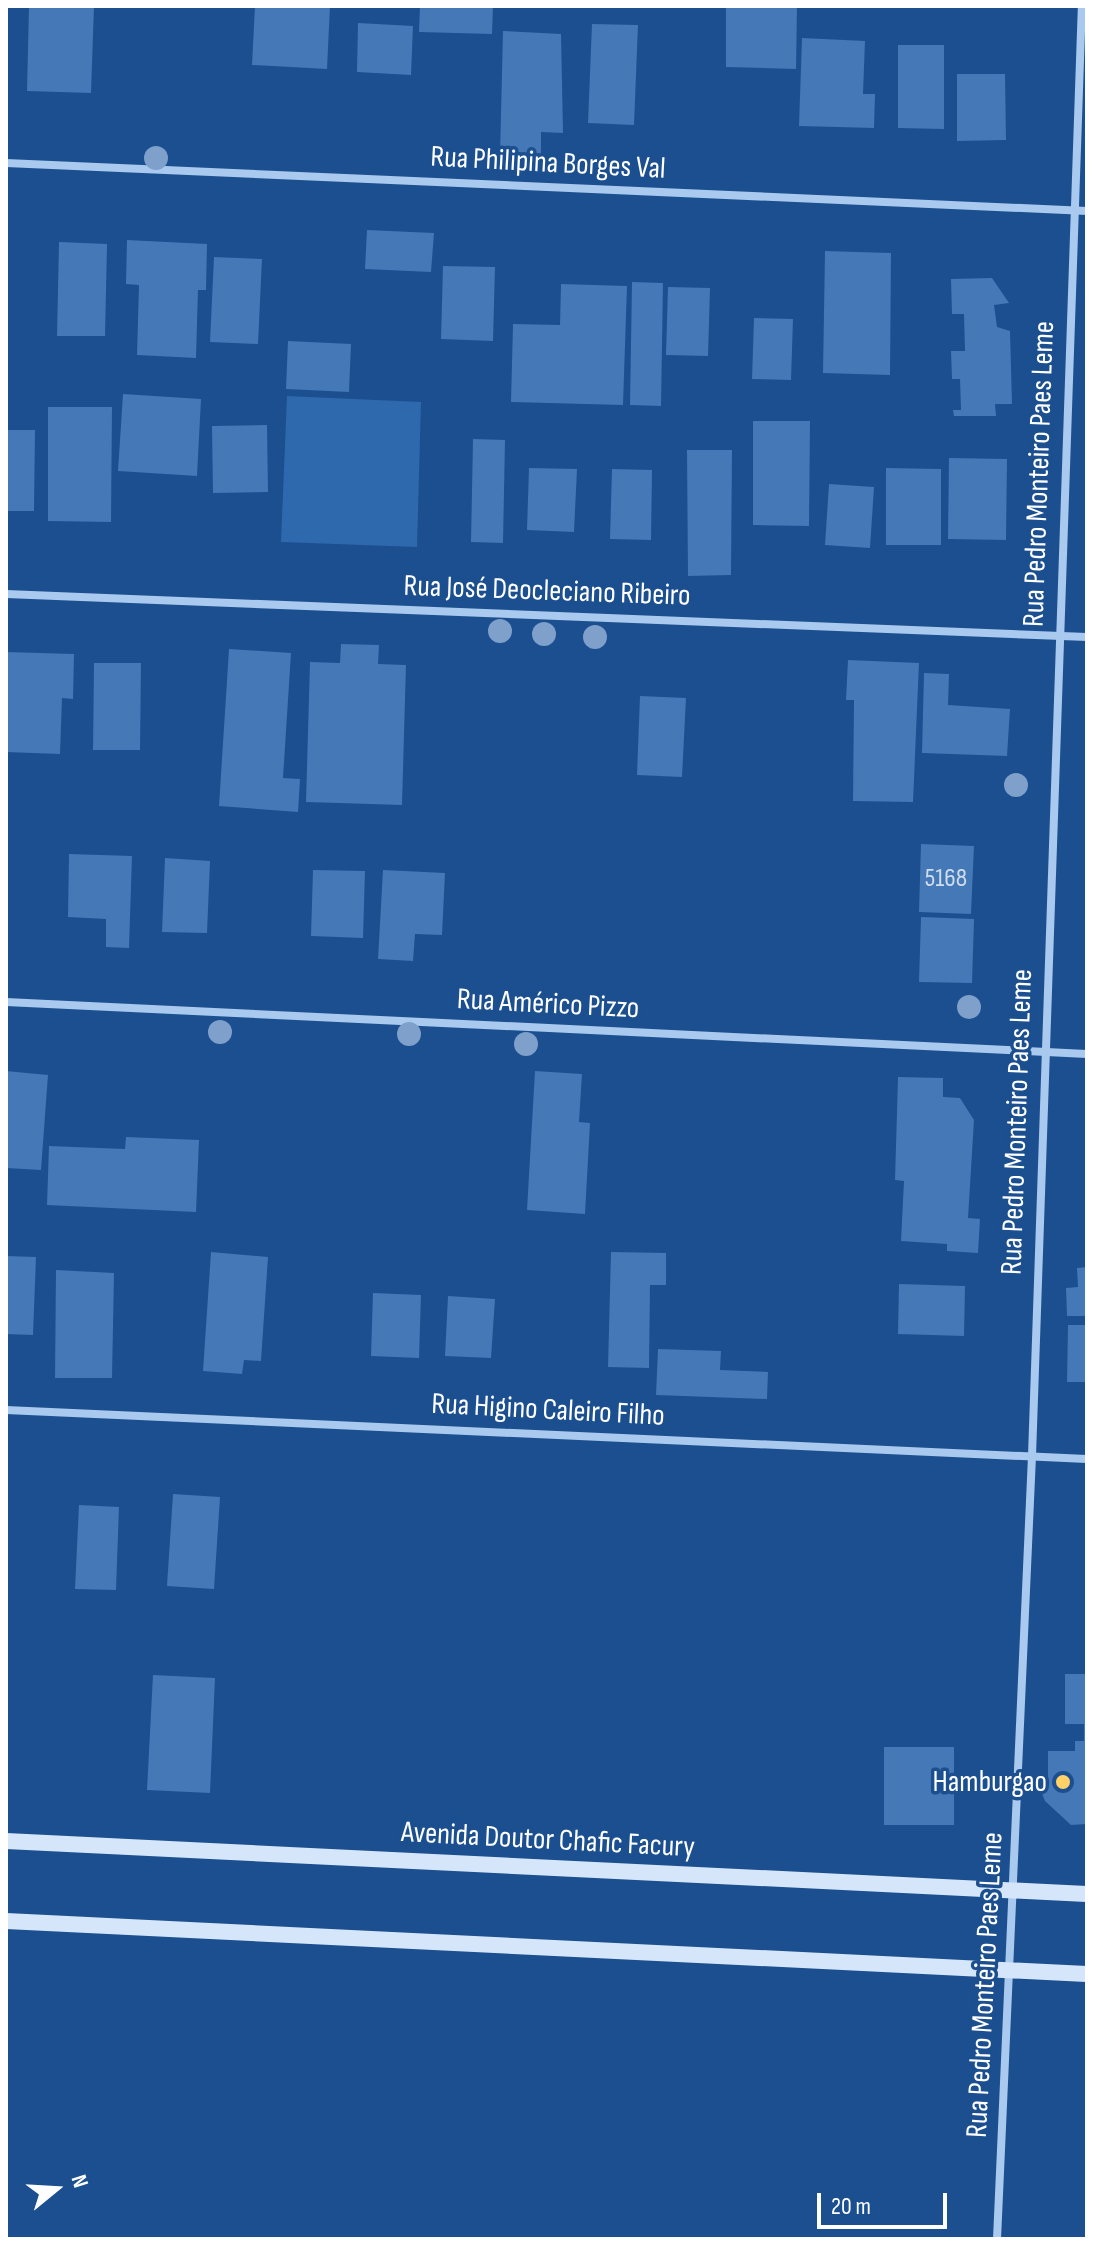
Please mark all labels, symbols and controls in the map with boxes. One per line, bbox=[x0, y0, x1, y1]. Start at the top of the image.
street label: Rua Philipina Borges Val bbox=[429, 139, 667, 187]
street label: Rua Pedro Monteiro Paes Leme bbox=[1016, 320, 1062, 628]
street label: Rua José Deocleciano Ribeiro bbox=[403, 568, 691, 614]
house number: 5168 bbox=[925, 863, 967, 895]
street label: Rua Pedro Monteiro Paes Leme bbox=[994, 968, 1040, 1276]
street label: Rua Américo Pizzo bbox=[456, 981, 640, 1027]
street label: Rua Higino Caleiro Filho bbox=[430, 1386, 666, 1434]
place label: Hamburgao bbox=[933, 1764, 1047, 1800]
marker: Hamburgao bbox=[1054, 1773, 1072, 1791]
street label: Avenida Doutor Chafic Facury bbox=[400, 1814, 696, 1866]
street label: Rua Pedro Monteiro Paes Leme bbox=[959, 1831, 1011, 2139]
north arrow bbox=[16, 2149, 96, 2229]
text: N bbox=[65, 2172, 94, 2191]
scale bar bbox=[821, 2177, 951, 2227]
text: 20 m bbox=[831, 2192, 871, 2221]

